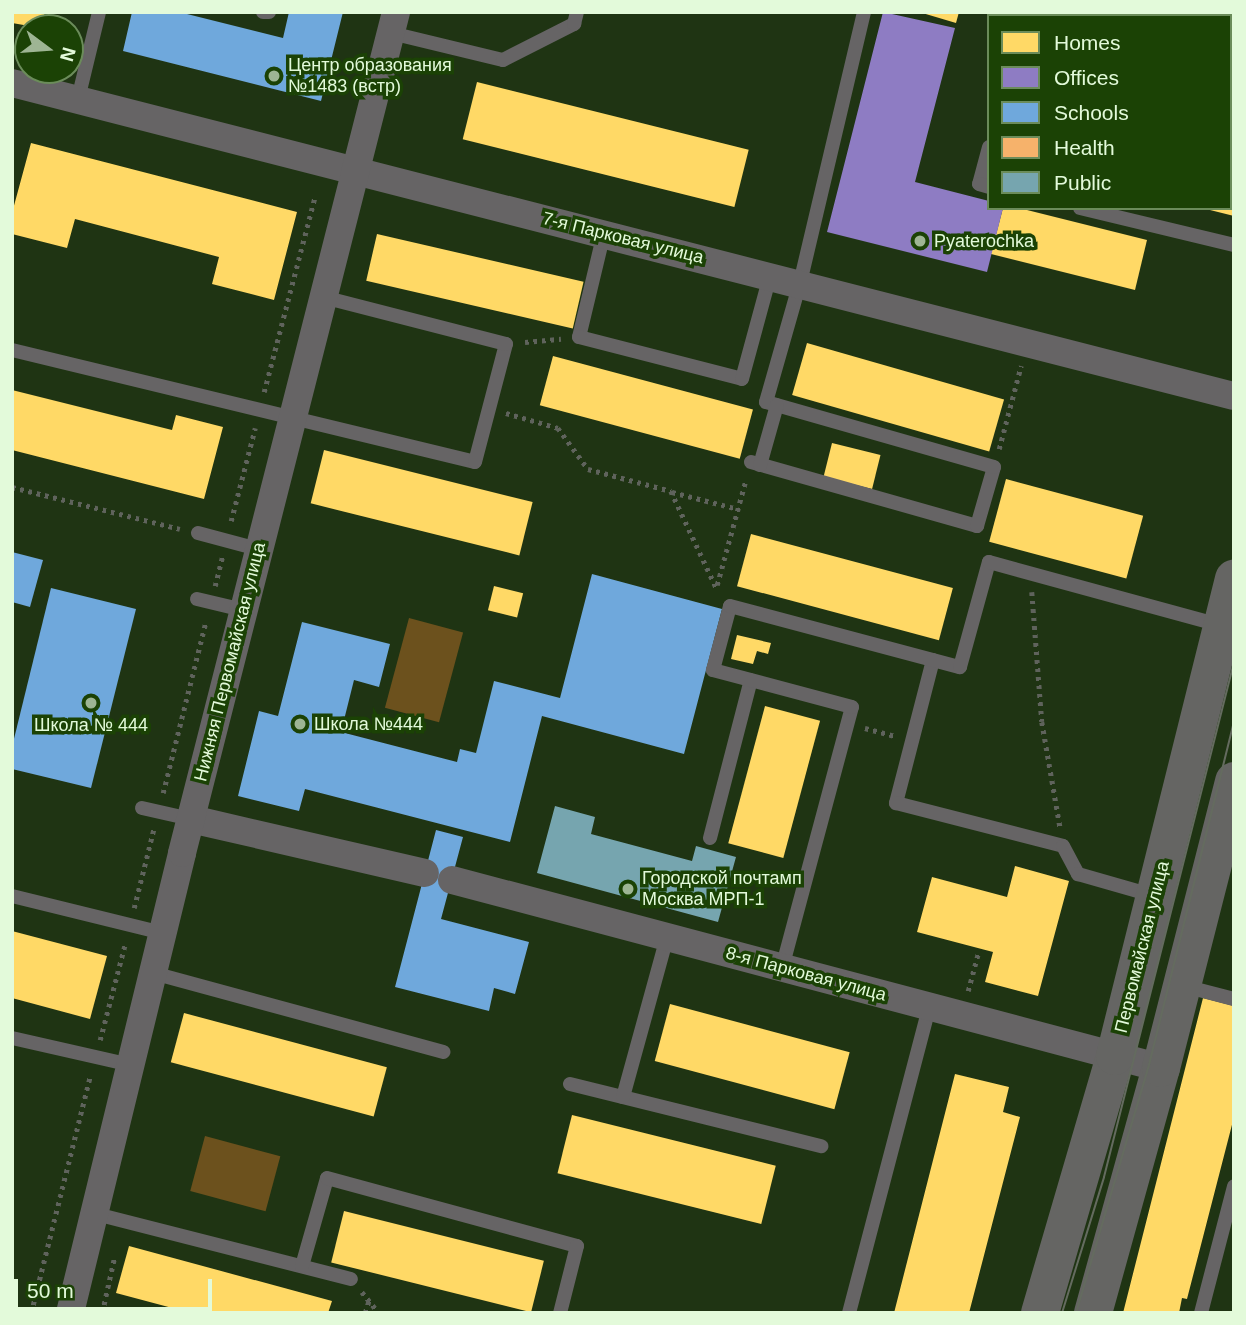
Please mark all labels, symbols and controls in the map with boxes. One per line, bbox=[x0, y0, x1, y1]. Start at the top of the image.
north arrow bbox=[14, 14, 84, 84]
legend bbox=[987, 14, 1232, 210]
text: Homes bbox=[1054, 31, 1121, 54]
text: N bbox=[56, 45, 80, 64]
place label: Центр образования №1483 (встр) bbox=[288, 55, 452, 98]
text: Offices bbox=[1054, 66, 1119, 89]
marker: Центр образования №1483 (встр) bbox=[266, 68, 282, 84]
text: Schools bbox=[1054, 101, 1129, 124]
text: Health bbox=[1054, 136, 1115, 159]
text: Public bbox=[1054, 171, 1111, 194]
street label: 7-я Парковая улица bbox=[540, 208, 706, 268]
place label: Pyaterochka bbox=[934, 230, 1034, 252]
marker: Pyaterochka bbox=[912, 233, 928, 249]
street label: Нижняя Первомайская улица bbox=[190, 540, 270, 784]
marker: Школа № 444 bbox=[83, 695, 99, 711]
place label: Школа №444 bbox=[314, 713, 423, 735]
place label: Школа № 444 bbox=[34, 714, 148, 736]
marker: Школа №444 bbox=[292, 716, 308, 732]
street label: Первомайская улица bbox=[1110, 859, 1174, 1035]
place label: Городской почтамп Москва МРП-1 bbox=[642, 868, 802, 910]
marker: Городской почтамп Москва МРП-1 bbox=[620, 881, 636, 897]
street label: 8-я Парковая улица bbox=[723, 942, 889, 1006]
scale bar bbox=[18, 1266, 215, 1310]
text: 50 m bbox=[27, 1279, 74, 1302]

